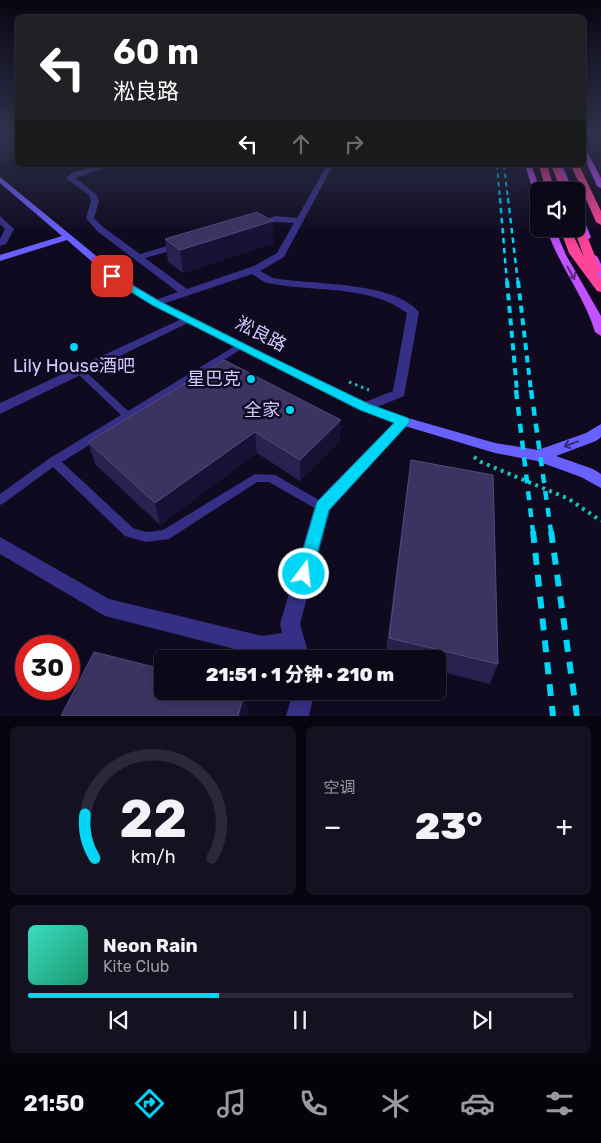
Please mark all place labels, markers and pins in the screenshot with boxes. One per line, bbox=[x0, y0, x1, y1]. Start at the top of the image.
pin bbox=[91, 255, 133, 297]
marker: Lily House酒吧 bbox=[68, 341, 80, 353]
place label: Lily House酒吧 bbox=[13, 355, 135, 377]
place label: 星巴克 bbox=[187, 368, 241, 390]
marker: 星巴克 bbox=[245, 373, 257, 385]
place label: 全家 bbox=[244, 399, 280, 421]
marker: 全家 bbox=[284, 404, 296, 416]

